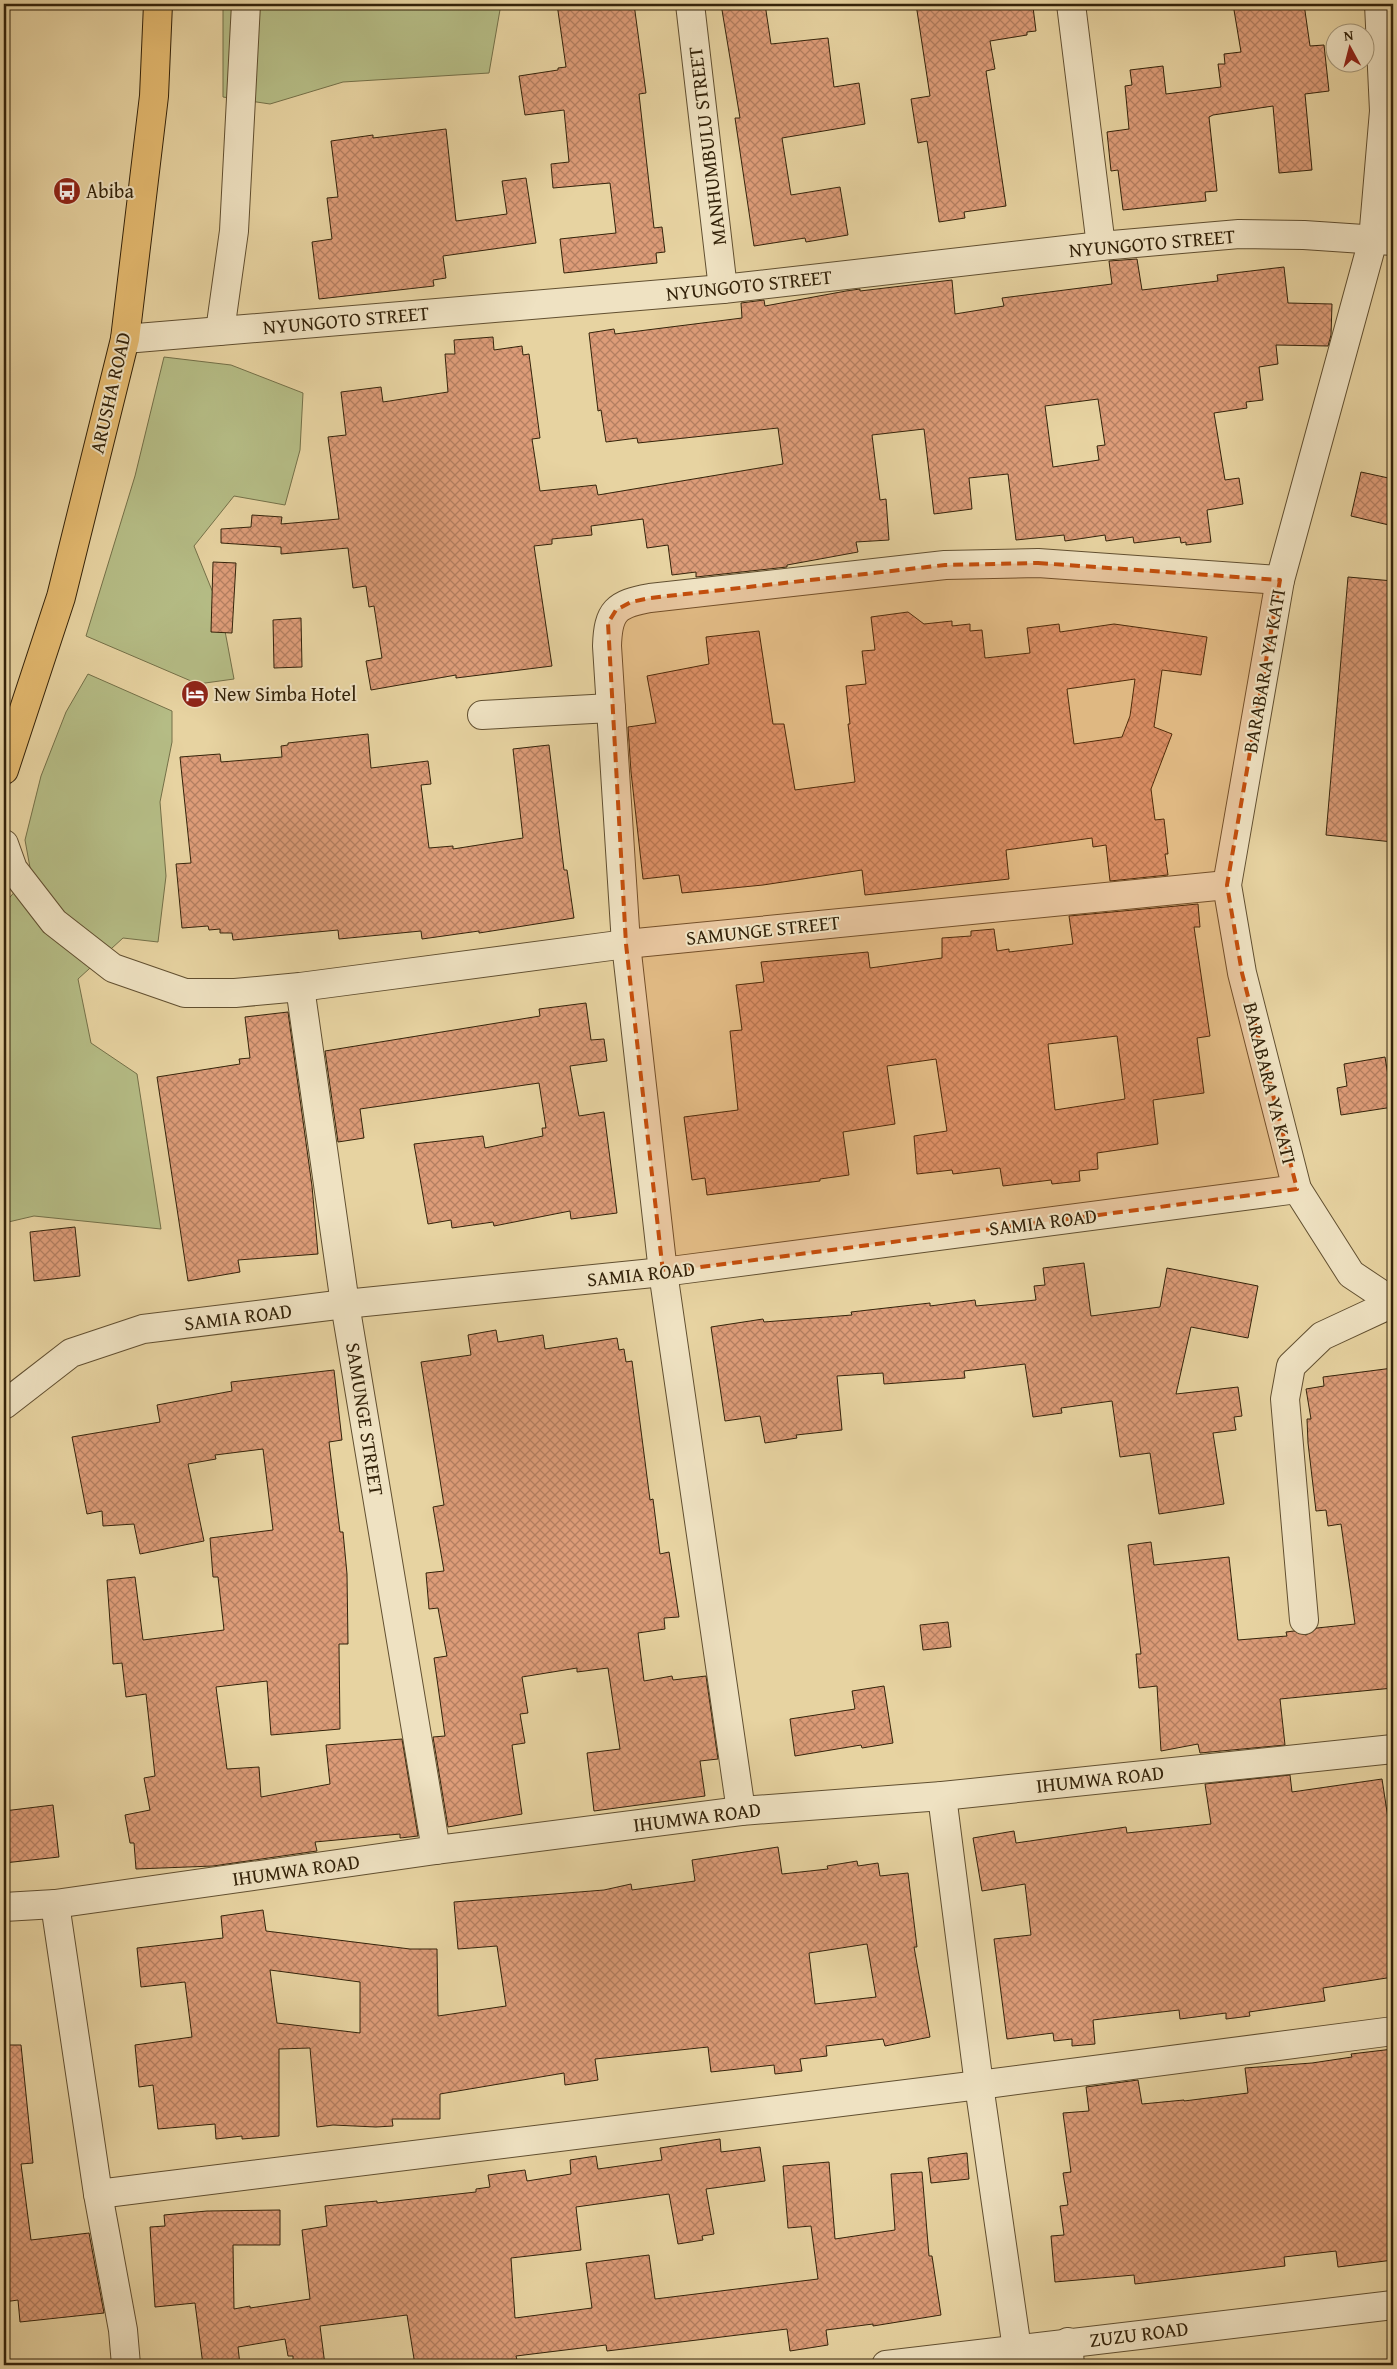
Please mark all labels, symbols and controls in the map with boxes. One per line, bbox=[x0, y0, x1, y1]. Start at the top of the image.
north arrow bbox=[1324, 22, 1374, 72]
text: N bbox=[1343, 25, 1355, 46]
street label: MANHUMBULU STREET bbox=[680, 45, 733, 247]
bus stop icon: Abiba bbox=[52, 176, 82, 206]
place label: Abiba bbox=[86, 176, 134, 205]
street label: NYUNGOTO STREET bbox=[1068, 221, 1236, 264]
street label: NYUNGOTO STREET bbox=[664, 261, 833, 308]
street label: NYUNGOTO STREET bbox=[262, 298, 430, 341]
street label: ARUSHA ROAD bbox=[81, 329, 138, 456]
street label: BARABARA YA KATI bbox=[1235, 587, 1292, 755]
hotel icon: New Simba Hotel bbox=[180, 679, 210, 709]
place label: New Simba Hotel bbox=[214, 679, 357, 708]
street label: SAMUNGE STREET bbox=[684, 907, 841, 952]
street label: BARABARA YA KATI bbox=[1236, 999, 1305, 1167]
street label: SAMIA ROAD bbox=[987, 1201, 1098, 1242]
street label: SAMIA ROAD bbox=[586, 1253, 696, 1294]
street label: SAMIA ROAD bbox=[182, 1296, 293, 1337]
street label: SAMUNGE STREET bbox=[339, 1340, 392, 1498]
street label: IHUMWA ROAD bbox=[1035, 1757, 1165, 1800]
street label: IHUMWA ROAD bbox=[631, 1794, 762, 1839]
street label: IHUMWA ROAD bbox=[230, 1846, 361, 1893]
street label: ZUZU ROAD bbox=[1088, 2313, 1190, 2354]

